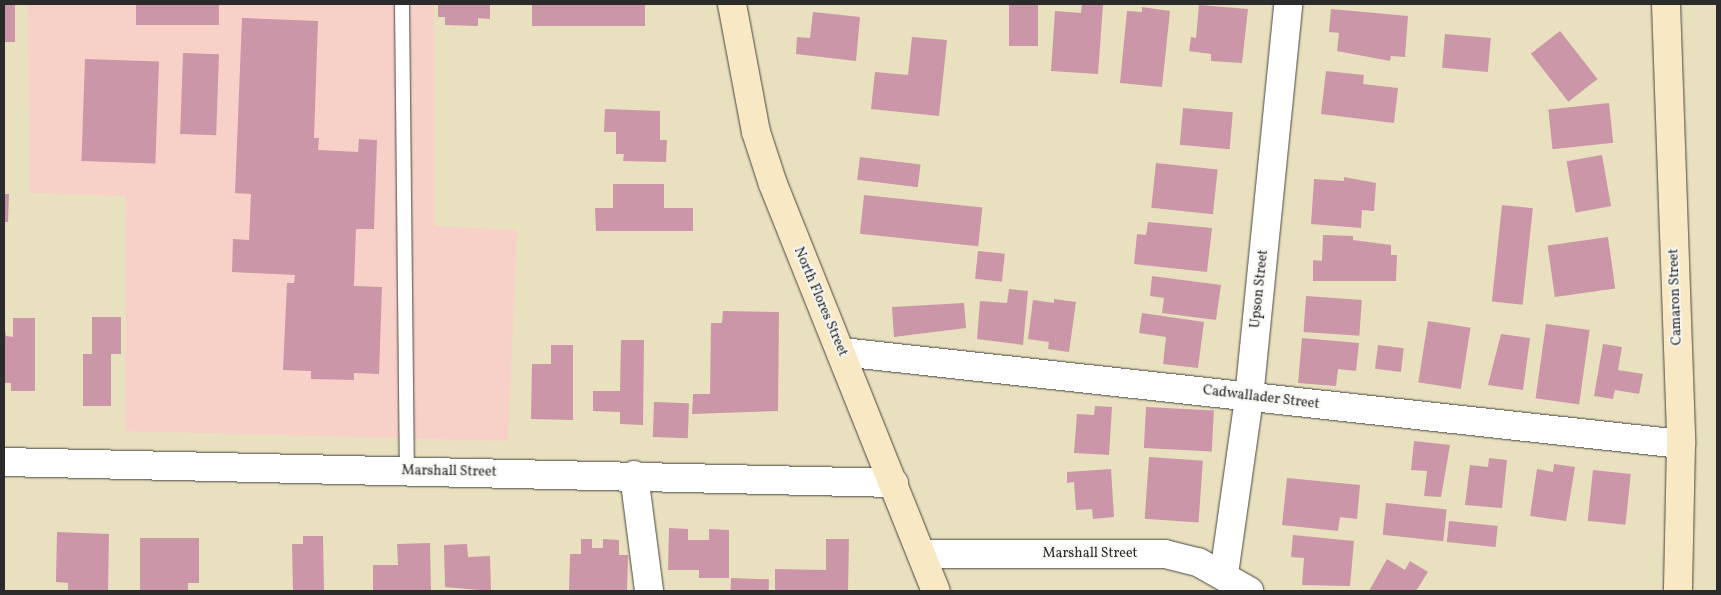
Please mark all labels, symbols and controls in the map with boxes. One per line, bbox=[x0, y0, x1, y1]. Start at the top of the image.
street label: North Flores Street bbox=[789, 245, 851, 359]
street label: Camaron Street bbox=[1666, 248, 1686, 346]
street label: Upson Street bbox=[1248, 249, 1272, 329]
street label: Cadwallader Street bbox=[1202, 383, 1320, 413]
street label: Marshall Street bbox=[401, 463, 497, 481]
street label: Marshall Street bbox=[1042, 546, 1138, 562]

